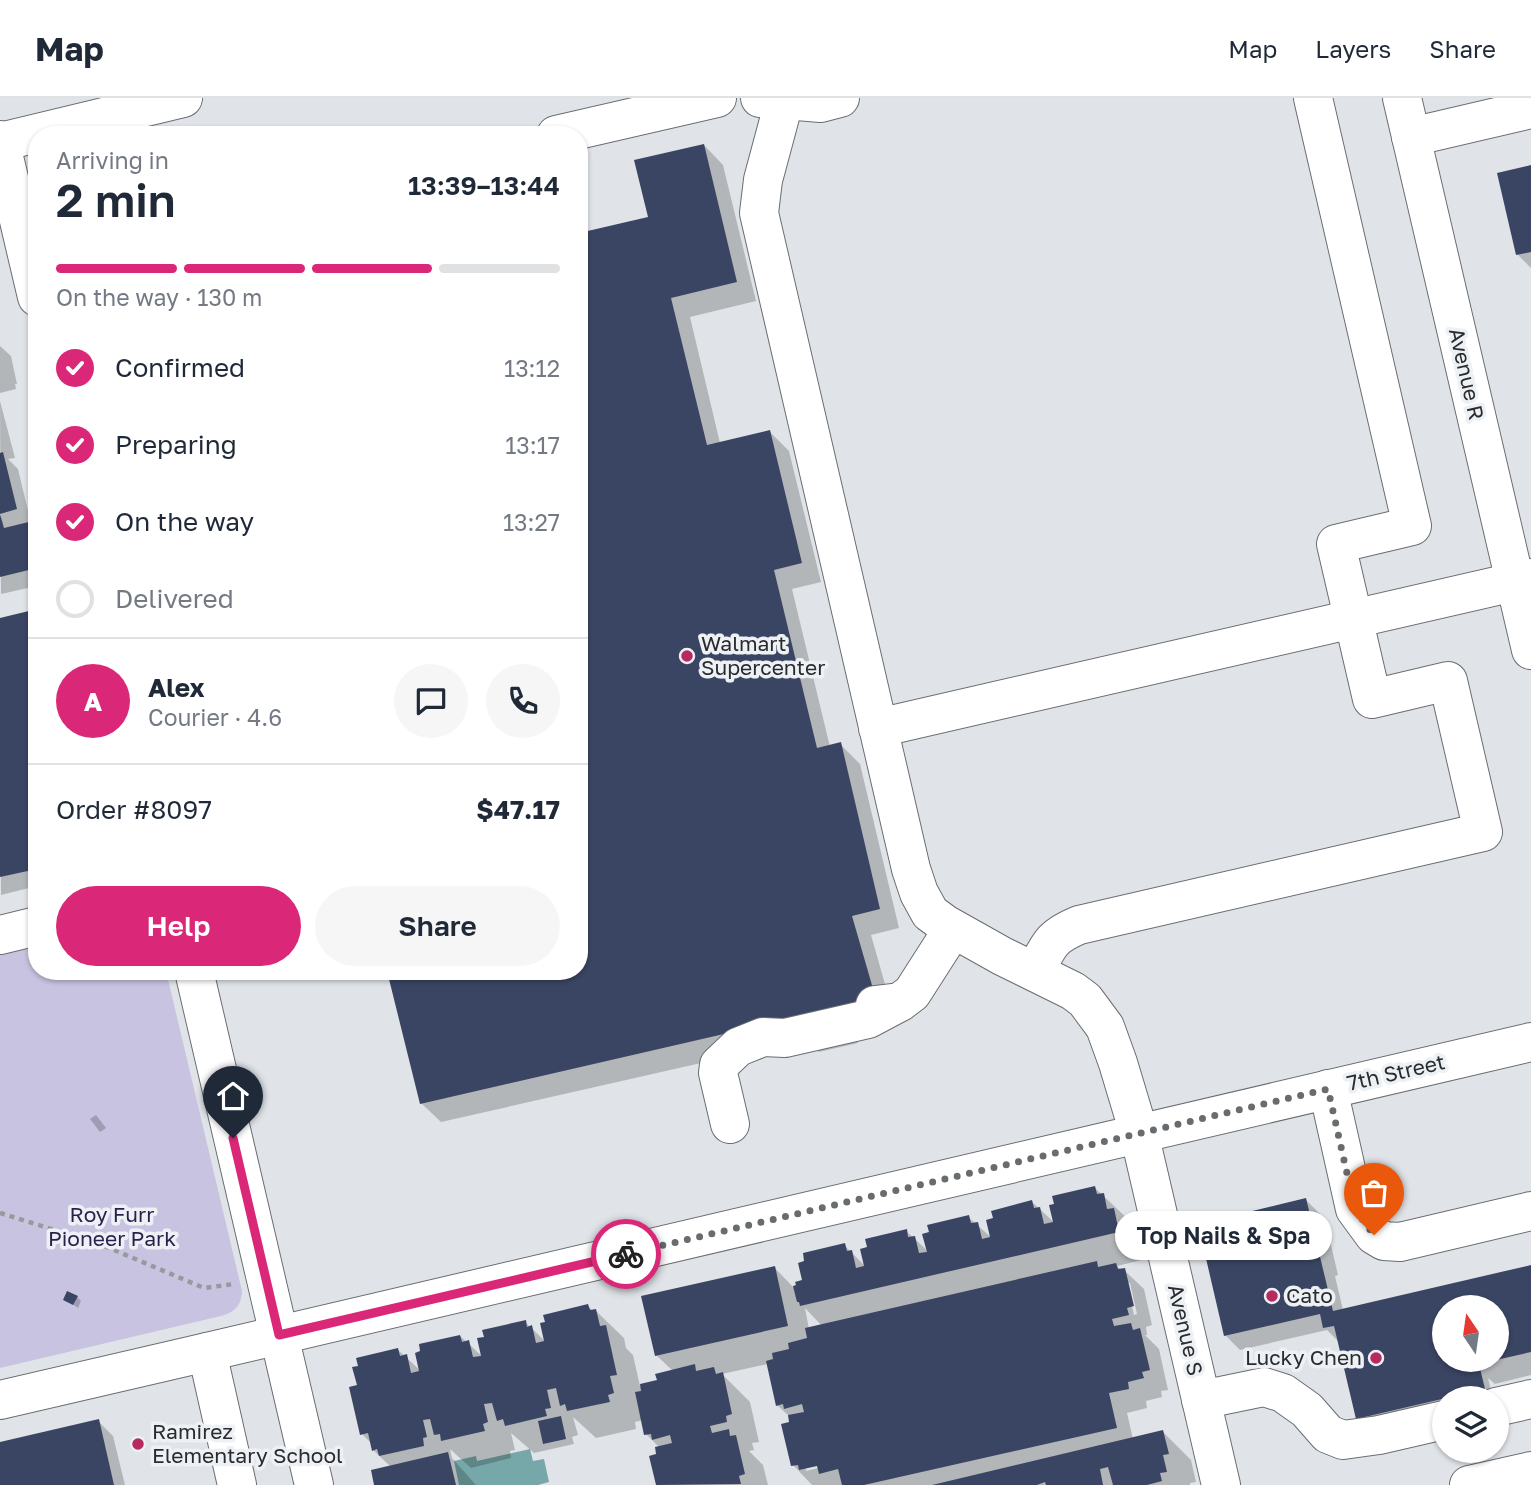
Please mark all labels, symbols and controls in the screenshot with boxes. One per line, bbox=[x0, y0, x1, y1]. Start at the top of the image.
text: Map bbox=[35, 29, 104, 68]
text: Map bbox=[1228, 34, 1277, 63]
text: Layers bbox=[1315, 34, 1391, 63]
text: Share bbox=[1429, 34, 1496, 63]
text: Arriving in bbox=[56, 146, 169, 174]
text: 13:39–13:44 bbox=[408, 170, 560, 201]
text: 2 min bbox=[56, 172, 176, 227]
text: On the way · 130 m bbox=[56, 283, 262, 311]
street label: Avenue R bbox=[1444, 325, 1490, 422]
icon: check bbox=[56, 349, 94, 387]
text: Confirmed bbox=[115, 352, 245, 383]
text: 13:12 bbox=[504, 354, 560, 382]
icon: check bbox=[56, 426, 94, 464]
text: Preparing bbox=[115, 429, 237, 460]
text: 13:17 bbox=[505, 431, 560, 459]
icon: check bbox=[56, 503, 94, 541]
text: On the way bbox=[115, 506, 254, 537]
text: 13:27 bbox=[503, 508, 560, 536]
text: Delivered bbox=[115, 583, 234, 614]
place label: Walmart Supercenter bbox=[701, 630, 825, 680]
marker: Walmart Supercenter bbox=[679, 648, 695, 664]
button: chat bbox=[394, 664, 468, 738]
button: phone bbox=[486, 664, 560, 738]
text: Alex bbox=[148, 672, 205, 703]
text: A bbox=[84, 686, 102, 717]
text: Courier · 4.6 bbox=[148, 703, 282, 731]
text: Order #8097 bbox=[56, 794, 212, 825]
text: $47.17 bbox=[476, 794, 560, 825]
button: Help bbox=[56, 886, 301, 966]
button: Share bbox=[315, 886, 560, 966]
street label: 7th Street bbox=[1344, 1048, 1447, 1096]
pin bbox=[203, 1066, 263, 1138]
icon: home bbox=[214, 1077, 252, 1115]
pin bbox=[1344, 1163, 1404, 1235]
icon: bag bbox=[1355, 1174, 1393, 1212]
park label: Roy Furr Pioneer Park bbox=[48, 1201, 176, 1251]
callout: Top Nails & Spa bbox=[1115, 1210, 1332, 1260]
courier bbox=[591, 1219, 661, 1289]
text: Top Nails & Spa bbox=[1137, 1221, 1310, 1249]
icon: bike bbox=[607, 1235, 645, 1273]
street label: Avenue S bbox=[1163, 1282, 1209, 1378]
place label: Cato bbox=[1286, 1282, 1333, 1308]
marker: Cato bbox=[1264, 1288, 1280, 1304]
north arrow bbox=[1432, 1295, 1508, 1372]
map controls bbox=[1432, 1295, 1509, 1463]
place label: Lucky Chen bbox=[1245, 1344, 1362, 1370]
marker: Lucky Chen bbox=[1368, 1350, 1384, 1366]
button: layers bbox=[1432, 1386, 1509, 1463]
place label: Ramirez Elementary School bbox=[152, 1418, 343, 1468]
marker: Ramirez Elementary School bbox=[130, 1436, 146, 1452]

